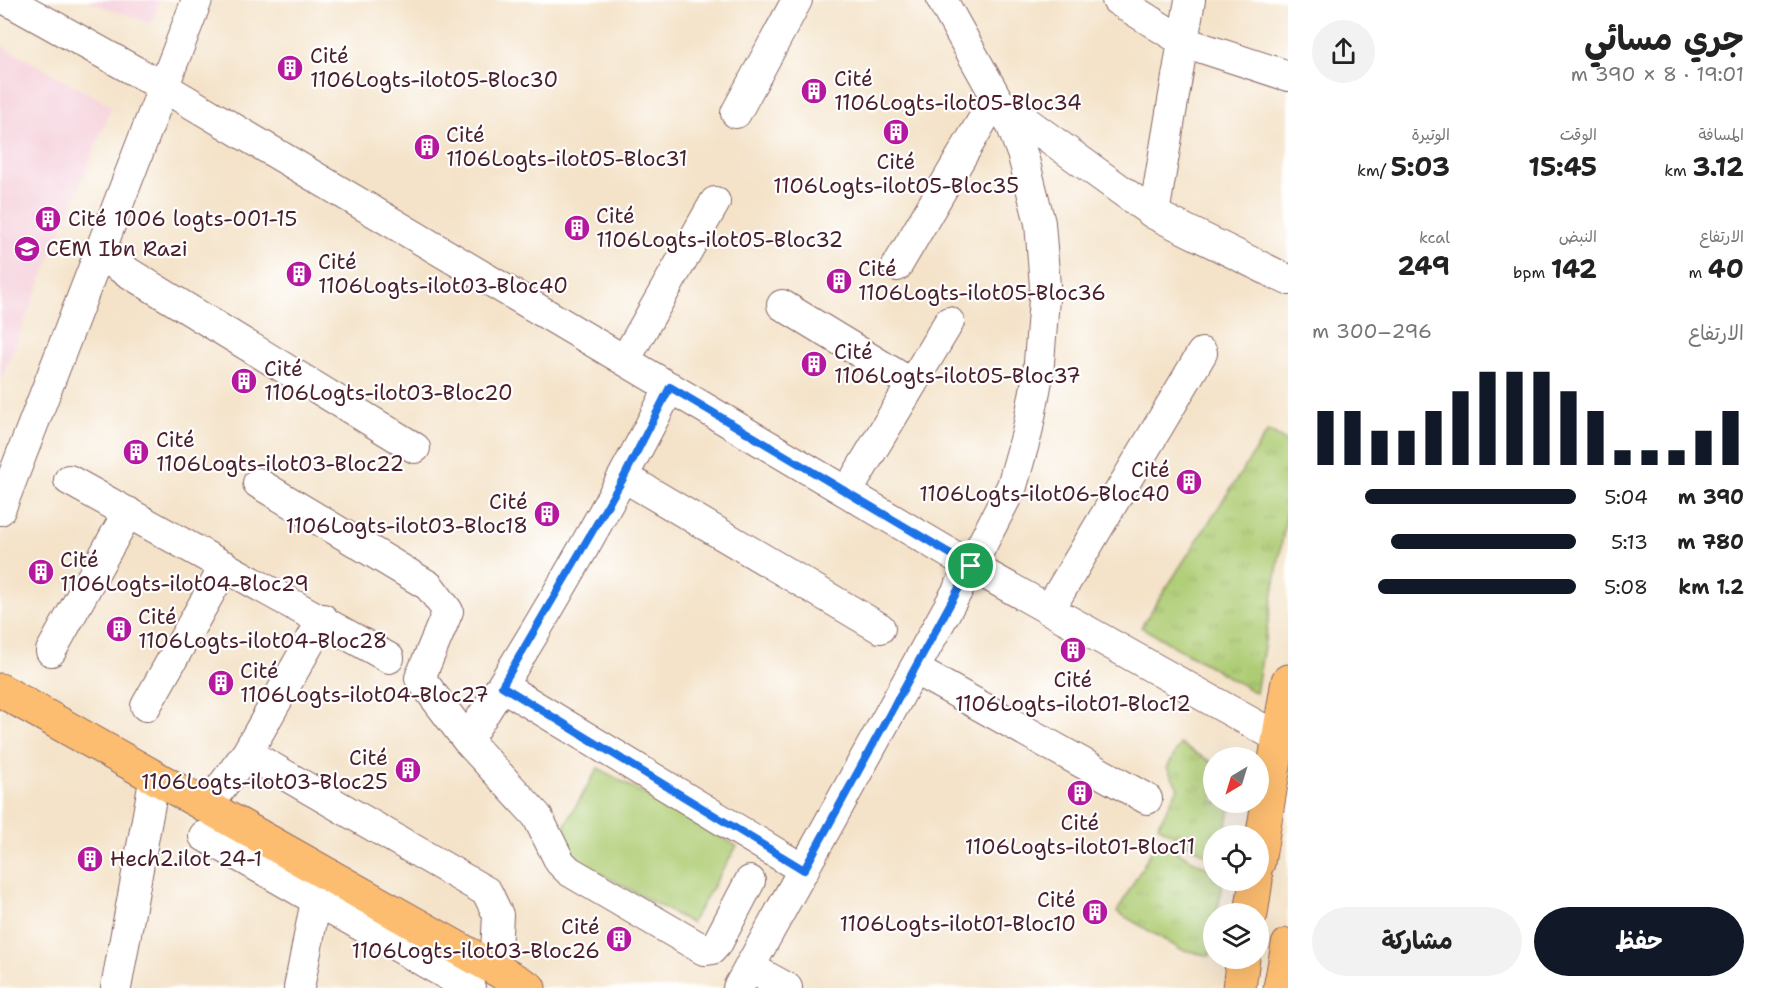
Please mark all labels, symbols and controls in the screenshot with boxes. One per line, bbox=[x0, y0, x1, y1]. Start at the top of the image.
text: جري مسائي bbox=[1584, 16, 1744, 61]
button: share bbox=[1312, 20, 1375, 83]
place label: Cité 1106Logts-ilot05-Bloc30 bbox=[310, 42, 558, 94]
building icon: Cité 1106Logts-ilot05-Bloc30 bbox=[275, 53, 305, 83]
text: 19:01 · 8 × 390 m bbox=[1571, 61, 1744, 87]
place label: Cité 1106Logts-ilot05-Bloc34 bbox=[834, 65, 1082, 117]
building icon: Cité 1106Logts-ilot05-Bloc34 bbox=[799, 76, 829, 106]
building icon: Cité 1106Logts-ilot05-Bloc35 bbox=[881, 117, 911, 147]
place label: Cité 1106Logts-ilot05-Bloc31 bbox=[446, 121, 688, 173]
text: الوتيرة bbox=[1411, 124, 1450, 145]
text: الوقت bbox=[1560, 124, 1597, 145]
text: المسافة bbox=[1698, 124, 1744, 145]
building icon: Cité 1106Logts-ilot05-Bloc31 bbox=[412, 132, 442, 162]
place label: Cité 1106Logts-ilot05-Bloc35 bbox=[773, 148, 1019, 200]
text: 5:03 bbox=[1391, 149, 1450, 184]
text: 15:45 bbox=[1528, 149, 1597, 184]
text: 3.12 bbox=[1692, 149, 1744, 184]
text: /km bbox=[1357, 160, 1391, 181]
text: km bbox=[1664, 160, 1692, 181]
place label: Cité 1106Logts-ilot05-Bloc32 bbox=[596, 202, 843, 254]
building icon: Cité 1006 logts-001-15 bbox=[33, 204, 63, 234]
place label: Cité 1006 logts-001-15 bbox=[68, 205, 297, 233]
building icon: Cité 1106Logts-ilot05-Bloc32 bbox=[562, 213, 592, 243]
text: النبض bbox=[1559, 226, 1597, 247]
text: الارتفاع bbox=[1699, 226, 1744, 247]
text: kcal bbox=[1419, 227, 1450, 248]
school or university icon: CEM Ibn Razi bbox=[12, 234, 42, 264]
place label: CEM Ibn Razi bbox=[46, 235, 188, 263]
place label: Cité 1106Logts-ilot03-Bloc40 bbox=[318, 248, 568, 300]
text: 249 bbox=[1397, 248, 1450, 283]
text: 142 bbox=[1551, 251, 1597, 286]
text: 40 bbox=[1708, 251, 1744, 286]
place label: Cité 1106Logts-ilot05-Bloc36 bbox=[858, 255, 1106, 307]
building icon: Cité 1106Logts-ilot03-Bloc40 bbox=[284, 259, 314, 289]
text: bpm bbox=[1513, 262, 1551, 283]
text: m bbox=[1688, 262, 1708, 283]
building icon: Cité 1106Logts-ilot05-Bloc36 bbox=[824, 266, 854, 296]
text: 296–300 m bbox=[1312, 318, 1432, 344]
text: الارتفاع bbox=[1688, 320, 1744, 346]
place label: Cité 1106Logts-ilot05-Bloc37 bbox=[834, 338, 1081, 390]
building icon: Cité 1106Logts-ilot05-Bloc37 bbox=[799, 349, 829, 379]
place label: Cité 1106Logts-ilot03-Bloc20 bbox=[264, 355, 513, 407]
building icon: Cité 1106Logts-ilot03-Bloc20 bbox=[229, 366, 259, 396]
place label: Cité 1106Logts-ilot03-Bloc22 bbox=[156, 426, 404, 478]
building icon: Cité 1106Logts-ilot03-Bloc22 bbox=[121, 437, 151, 467]
place label: Cité 1106Logts-ilot06-Bloc40 bbox=[919, 456, 1170, 508]
building icon: Cité 1106Logts-ilot06-Bloc40 bbox=[1174, 467, 1204, 497]
text: 5:04 bbox=[1604, 484, 1648, 510]
text: 390 m bbox=[1678, 484, 1744, 510]
place label: Cité 1106Logts-ilot03-Bloc18 bbox=[285, 488, 528, 540]
building icon: Cité 1106Logts-ilot03-Bloc18 bbox=[532, 499, 562, 529]
text: 5:13 bbox=[1611, 529, 1648, 555]
text: 780 m bbox=[1677, 529, 1744, 555]
pin bbox=[945, 540, 996, 591]
place label: Cité 1106Logts-ilot04-Bloc29 bbox=[60, 546, 309, 598]
icon: arrive bbox=[954, 549, 987, 582]
building icon: Cité 1106Logts-ilot04-Bloc29 bbox=[26, 557, 56, 587]
text: 5:08 bbox=[1604, 574, 1648, 600]
text: 1.2 km bbox=[1678, 574, 1744, 600]
place label: Cité 1106Logts-ilot04-Bloc28 bbox=[138, 603, 387, 655]
building icon: Cité 1106Logts-ilot04-Bloc28 bbox=[104, 614, 134, 644]
building icon: Cité 1106Logts-ilot01-Bloc12 bbox=[1058, 635, 1088, 665]
place label: Cité 1106Logts-ilot04-Bloc27 bbox=[240, 657, 489, 709]
place label: Cité 1106Logts-ilot01-Bloc12 bbox=[955, 666, 1191, 718]
building icon: Cité 1106Logts-ilot04-Bloc27 bbox=[206, 668, 236, 698]
place label: Cité 1106Logts-ilot03-Bloc25 bbox=[141, 744, 388, 796]
north arrow bbox=[1203, 747, 1269, 813]
map controls bbox=[1203, 747, 1269, 969]
building icon: Cité 1106Logts-ilot03-Bloc25 bbox=[393, 755, 423, 785]
building icon: Cité 1106Logts-ilot01-Bloc11 bbox=[1065, 778, 1095, 808]
place label: Cité 1106Logts-ilot01-Bloc11 bbox=[965, 809, 1195, 861]
button: locate bbox=[1203, 825, 1269, 891]
building icon: Hech2.ilot 24-1 bbox=[75, 844, 105, 874]
place label: Hech2.ilot 24-1 bbox=[110, 845, 262, 873]
place label: Cité 1106Logts-ilot01-Bloc10 bbox=[840, 886, 1076, 938]
building icon: Cité 1106Logts-ilot01-Bloc10 bbox=[1080, 897, 1110, 927]
button: layers bbox=[1203, 903, 1269, 969]
button: مشاركة bbox=[1312, 907, 1522, 976]
button: حفظ bbox=[1534, 907, 1744, 976]
place label: Cité 1106Logts-ilot03-Bloc26 bbox=[352, 913, 600, 965]
building icon: Cité 1106Logts-ilot03-Bloc26 bbox=[604, 924, 634, 954]

